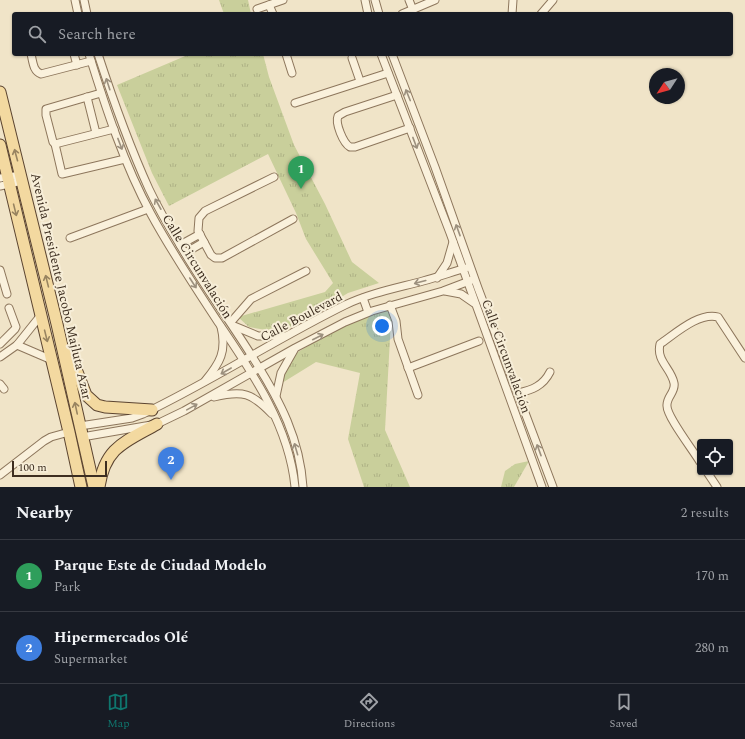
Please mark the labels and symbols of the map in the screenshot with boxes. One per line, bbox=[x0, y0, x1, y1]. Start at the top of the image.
north arrow bbox=[649, 68, 685, 104]
one-way arrow bbox=[103, 79, 111, 91]
one-way arrow bbox=[403, 90, 411, 102]
one-way arrow bbox=[412, 136, 420, 148]
one-way arrow bbox=[116, 137, 124, 149]
one-way arrow bbox=[12, 149, 19, 162]
pin: 1 bbox=[288, 156, 314, 189]
street label: Avenida Presidente Jacobo Majluta Azar bbox=[25, 171, 97, 402]
one-way arrow bbox=[153, 198, 161, 210]
one-way arrow bbox=[12, 203, 20, 216]
street label: Calle Circunvalación bbox=[157, 210, 238, 323]
one-way arrow bbox=[453, 224, 461, 236]
one-way arrow bbox=[42, 275, 50, 288]
one-way arrow bbox=[189, 277, 197, 288]
one-way arrow bbox=[414, 279, 427, 286]
street label: Calle Boulevard bbox=[257, 287, 346, 347]
street label: Calle Circunvalación bbox=[476, 296, 536, 417]
your location bbox=[372, 316, 392, 336]
one-way arrow bbox=[43, 329, 50, 342]
one-way arrow bbox=[311, 332, 323, 340]
one-way arrow bbox=[220, 367, 232, 375]
one-way arrow bbox=[72, 402, 80, 415]
one-way arrow bbox=[186, 402, 198, 410]
one-way arrow bbox=[292, 442, 299, 455]
one-way arrow bbox=[535, 445, 543, 457]
pin: 2 bbox=[158, 447, 184, 480]
scale bar bbox=[12, 459, 107, 478]

